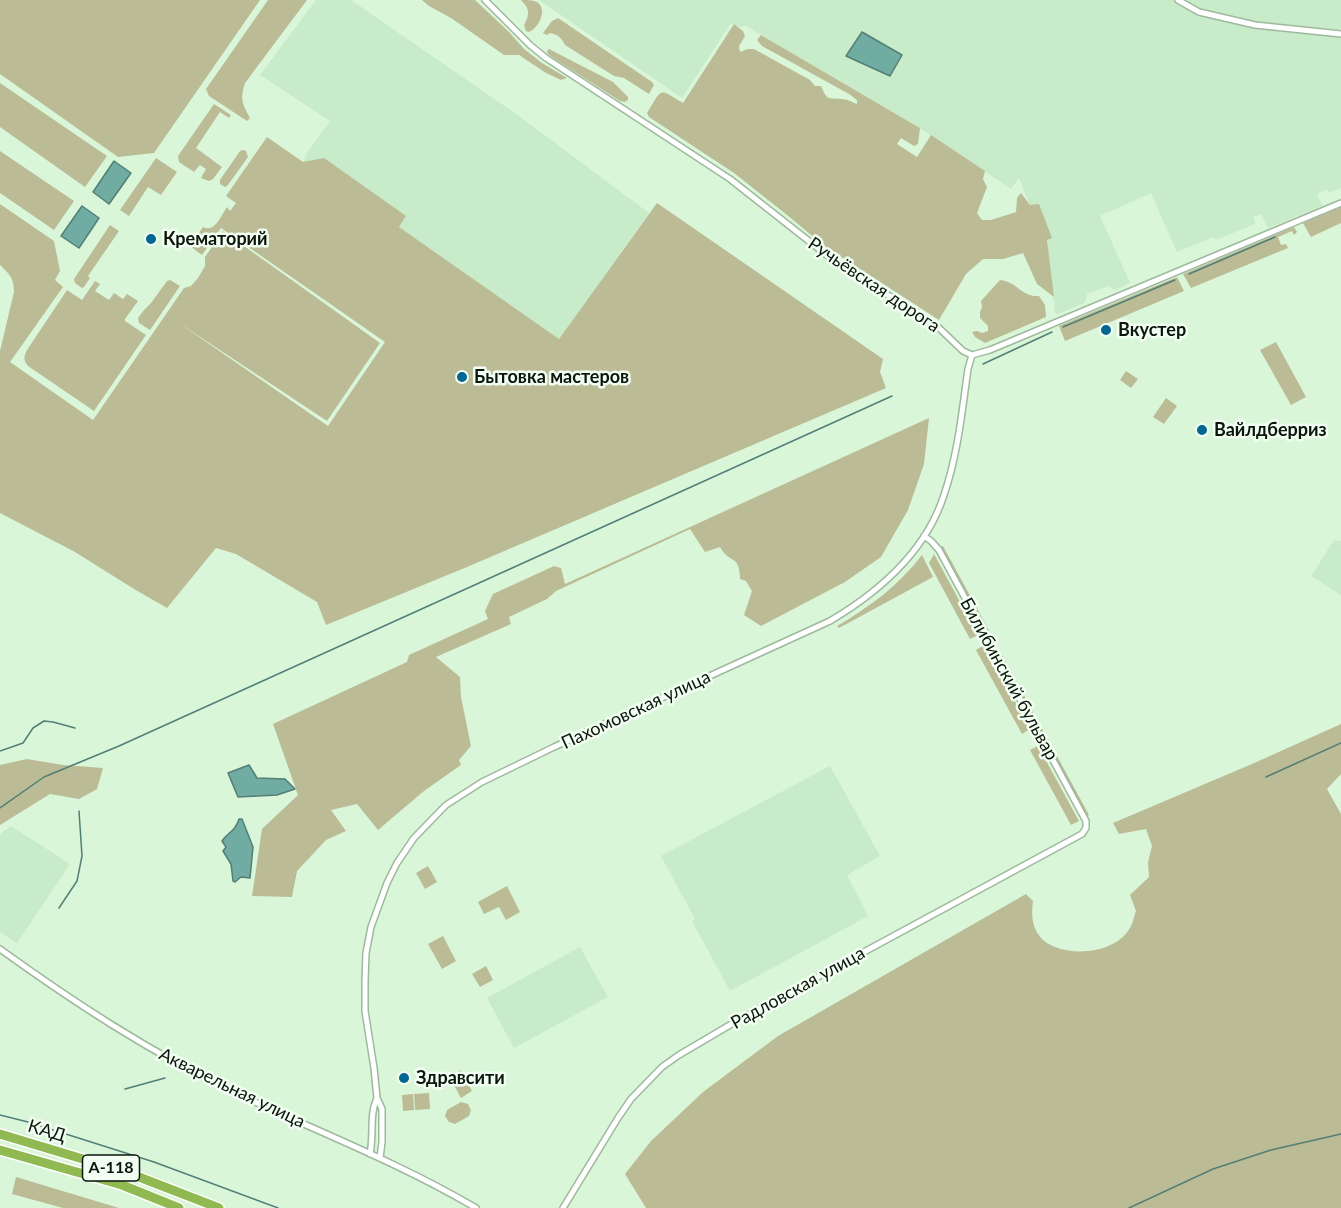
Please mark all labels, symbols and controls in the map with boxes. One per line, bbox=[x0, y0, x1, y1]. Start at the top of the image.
place label: Крематорий bbox=[163, 228, 268, 250]
marker: Крематорий bbox=[144, 232, 158, 246]
street label: Ручьёвская дорога bbox=[804, 233, 944, 337]
place label: Вкустер bbox=[1118, 319, 1186, 341]
marker: Вкустер bbox=[1099, 323, 1113, 337]
place label: Бытовка мастеров bbox=[474, 366, 629, 388]
marker: Бытовка мастеров bbox=[455, 370, 469, 384]
place label: Вайлдберриз bbox=[1214, 419, 1327, 441]
marker: Вайлдберриз bbox=[1195, 423, 1209, 437]
street label: Билибинский бульвар bbox=[955, 594, 1063, 764]
street label: Пахомовская улица bbox=[558, 666, 714, 754]
street label: Радловская улица bbox=[727, 942, 869, 1034]
street label: Акварельная улица bbox=[155, 1043, 309, 1133]
place label: Здравсити bbox=[416, 1067, 505, 1089]
marker: Здравсити bbox=[397, 1071, 411, 1085]
street label: КАД bbox=[25, 1115, 69, 1147]
road number: А-118 bbox=[82, 1155, 140, 1181]

